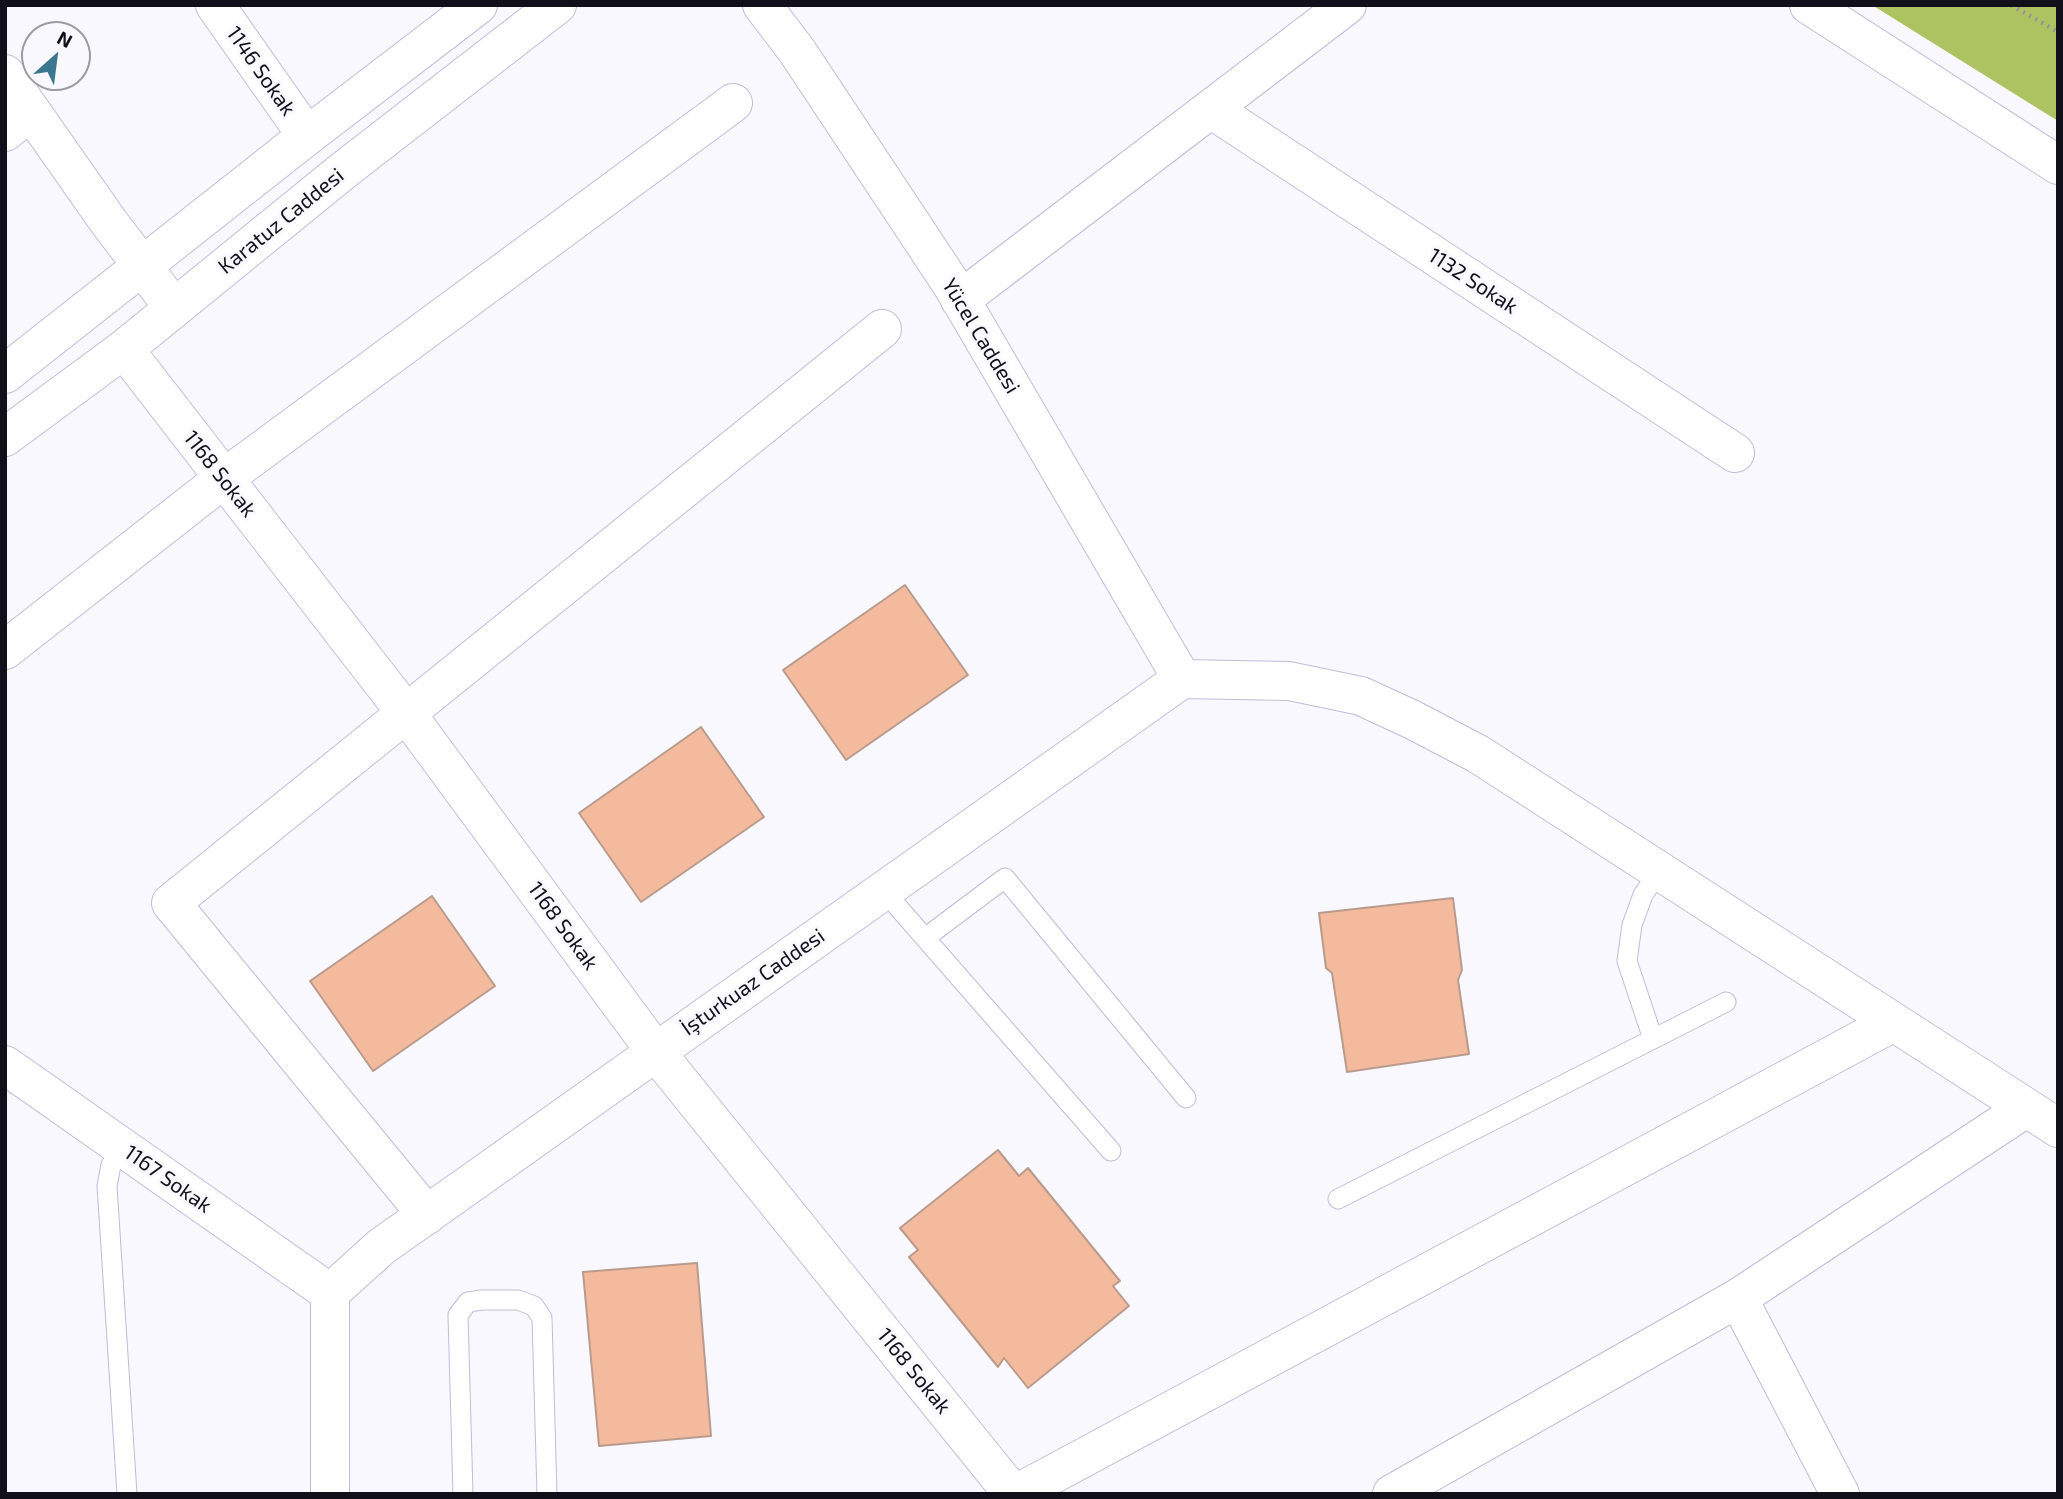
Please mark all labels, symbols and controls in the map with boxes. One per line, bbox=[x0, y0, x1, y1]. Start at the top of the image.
north arrow bbox=[21, 21, 91, 91]
street label: 1146 Sokak bbox=[221, 22, 301, 120]
text: N bbox=[54, 25, 77, 52]
street label: Karatuz Caddesi bbox=[213, 163, 349, 279]
street label: 1132 Sokak bbox=[1424, 243, 1522, 319]
street label: Yücel Caddesi bbox=[937, 274, 1025, 398]
street label: 1168 Sokak bbox=[178, 426, 262, 522]
street label: 1168 Sokak bbox=[523, 877, 603, 975]
street label: İşturkuaz Caddesi bbox=[677, 923, 829, 1041]
street label: 1167 Sokak bbox=[119, 1140, 217, 1218]
street label: 1168 Sokak bbox=[872, 1323, 956, 1419]

